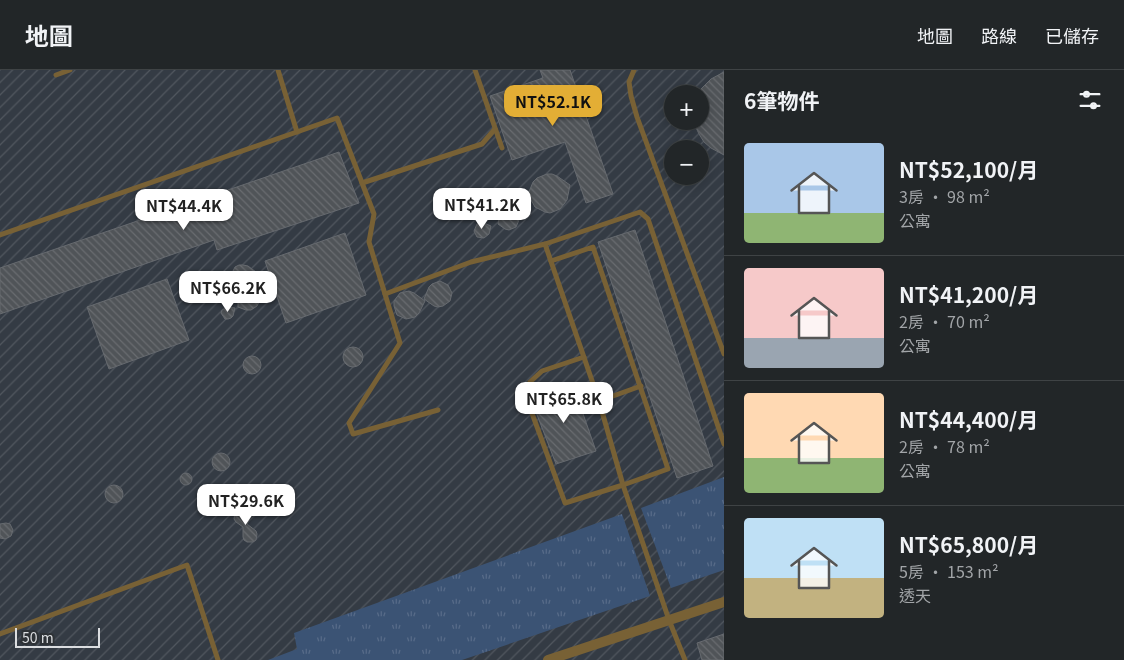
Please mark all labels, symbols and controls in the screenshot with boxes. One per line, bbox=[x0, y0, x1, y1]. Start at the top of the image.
text: 地圖 bbox=[25, 17, 73, 52]
text: 地圖 bbox=[917, 22, 953, 48]
text: 路線 bbox=[981, 22, 1017, 48]
text: 已儲存 bbox=[1045, 22, 1099, 48]
pin: NT$52.1K bbox=[501, 85, 605, 127]
map controls bbox=[664, 85, 709, 185]
button: + bbox=[664, 85, 709, 130]
text: 6筆物件 bbox=[744, 85, 819, 115]
icon: filters bbox=[1076, 86, 1104, 114]
text: NT$52.1K bbox=[515, 89, 591, 113]
button: − bbox=[664, 140, 709, 185]
text: NT$52,100/月 bbox=[899, 154, 1038, 184]
icon: home bbox=[784, 163, 844, 223]
text: 3房 · 98 m² bbox=[899, 184, 990, 208]
pin: NT$41.2K bbox=[430, 188, 534, 230]
pin: NT$44.4K bbox=[132, 189, 236, 231]
text: NT$41.2K bbox=[444, 192, 520, 216]
text: NT$44.4K bbox=[146, 193, 222, 217]
text: 公寓 bbox=[899, 208, 931, 232]
pin: NT$66.2K bbox=[176, 270, 280, 313]
text: NT$66.2K bbox=[190, 275, 266, 299]
text: NT$41,200/月 bbox=[899, 279, 1038, 309]
icon: home bbox=[784, 288, 844, 348]
text: 2房 · 70 m² bbox=[899, 309, 990, 333]
text: 公寓 bbox=[899, 333, 931, 357]
pin: NT$65.8K bbox=[512, 382, 616, 424]
text: NT$65.8K bbox=[526, 386, 602, 410]
text: NT$44,400/月 bbox=[899, 404, 1038, 434]
icon: home bbox=[784, 413, 844, 473]
text: 2房 · 78 m² bbox=[899, 434, 990, 458]
text: 公寓 bbox=[899, 458, 931, 482]
pin: NT$29.6K bbox=[194, 484, 298, 526]
text: NT$29.6K bbox=[208, 488, 284, 512]
text: NT$65,800/月 bbox=[899, 529, 1038, 559]
icon: home bbox=[784, 538, 844, 598]
text: 5房 · 153 m² bbox=[899, 559, 999, 583]
text: 透天 bbox=[899, 583, 931, 607]
scale bar bbox=[15, 625, 100, 648]
text: 50 m bbox=[22, 627, 54, 647]

